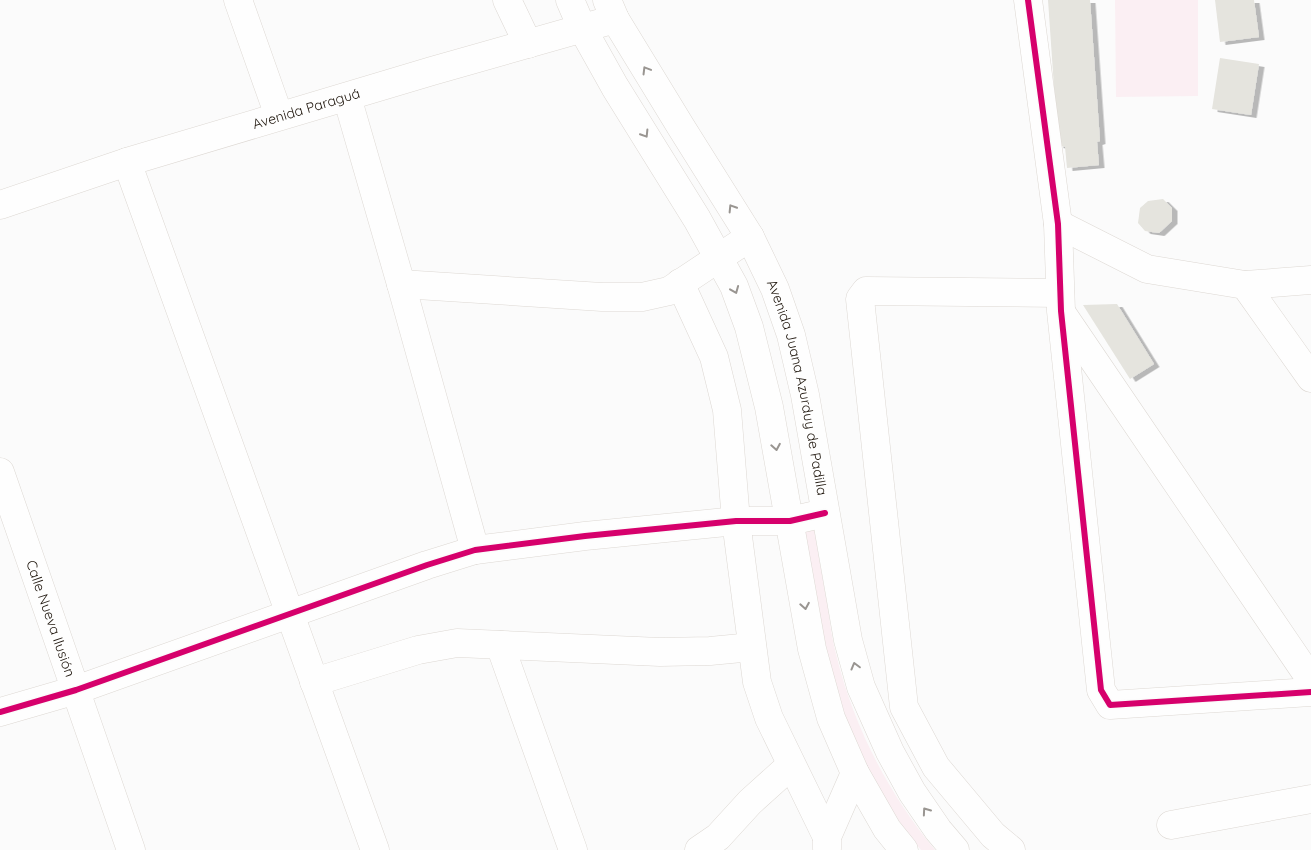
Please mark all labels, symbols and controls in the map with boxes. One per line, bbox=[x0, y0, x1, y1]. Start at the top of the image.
one-way arrow bbox=[643, 66, 653, 75]
street label: Avenida Paraguá bbox=[250, 84, 362, 133]
one-way arrow bbox=[638, 129, 648, 138]
one-way arrow bbox=[729, 205, 738, 214]
street label: Avenida Juana Azurduy de Padilla bbox=[763, 277, 831, 497]
one-way arrow bbox=[729, 285, 739, 293]
one-way arrow bbox=[770, 442, 781, 451]
street label: Calle Nueva Ilusión bbox=[22, 558, 79, 679]
one-way arrow bbox=[799, 602, 809, 611]
one-way arrow bbox=[851, 662, 861, 670]
one-way arrow bbox=[922, 808, 932, 817]

